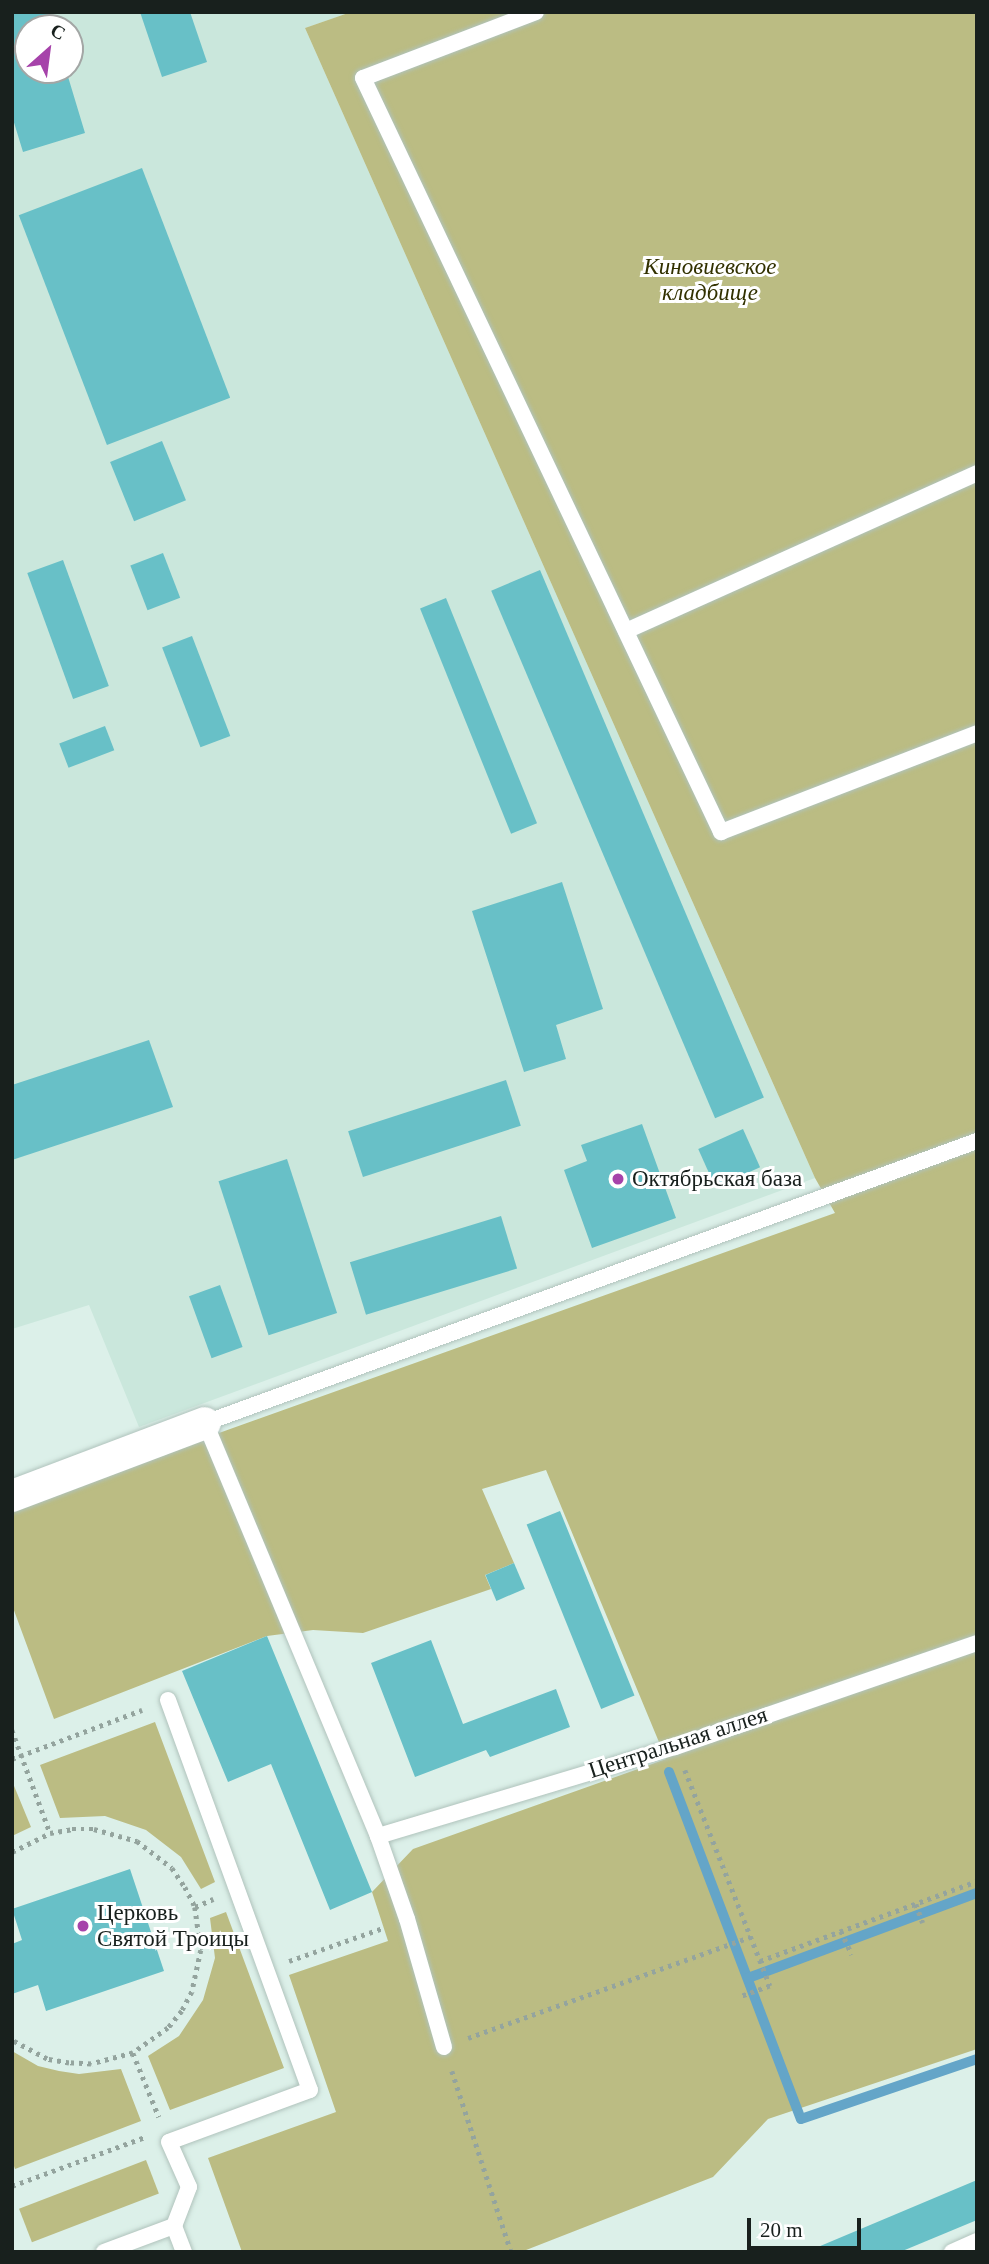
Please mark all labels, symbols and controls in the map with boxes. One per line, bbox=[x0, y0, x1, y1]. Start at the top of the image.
north arrow bbox=[14, 14, 84, 84]
text: С bbox=[47, 19, 69, 44]
park label: Киновиевское кладбище bbox=[644, 253, 776, 307]
place label: Октябрьская база bbox=[632, 1165, 802, 1193]
marker: Октябрьская база bbox=[610, 1171, 626, 1187]
street label: Центральная аллея bbox=[585, 1701, 771, 1785]
place label: Церковь Святой Троицы bbox=[97, 1899, 249, 1953]
marker: Церковь Святой Троицы bbox=[75, 1918, 91, 1934]
scale bar bbox=[751, 2204, 865, 2248]
text: 20 m bbox=[760, 2218, 803, 2242]

